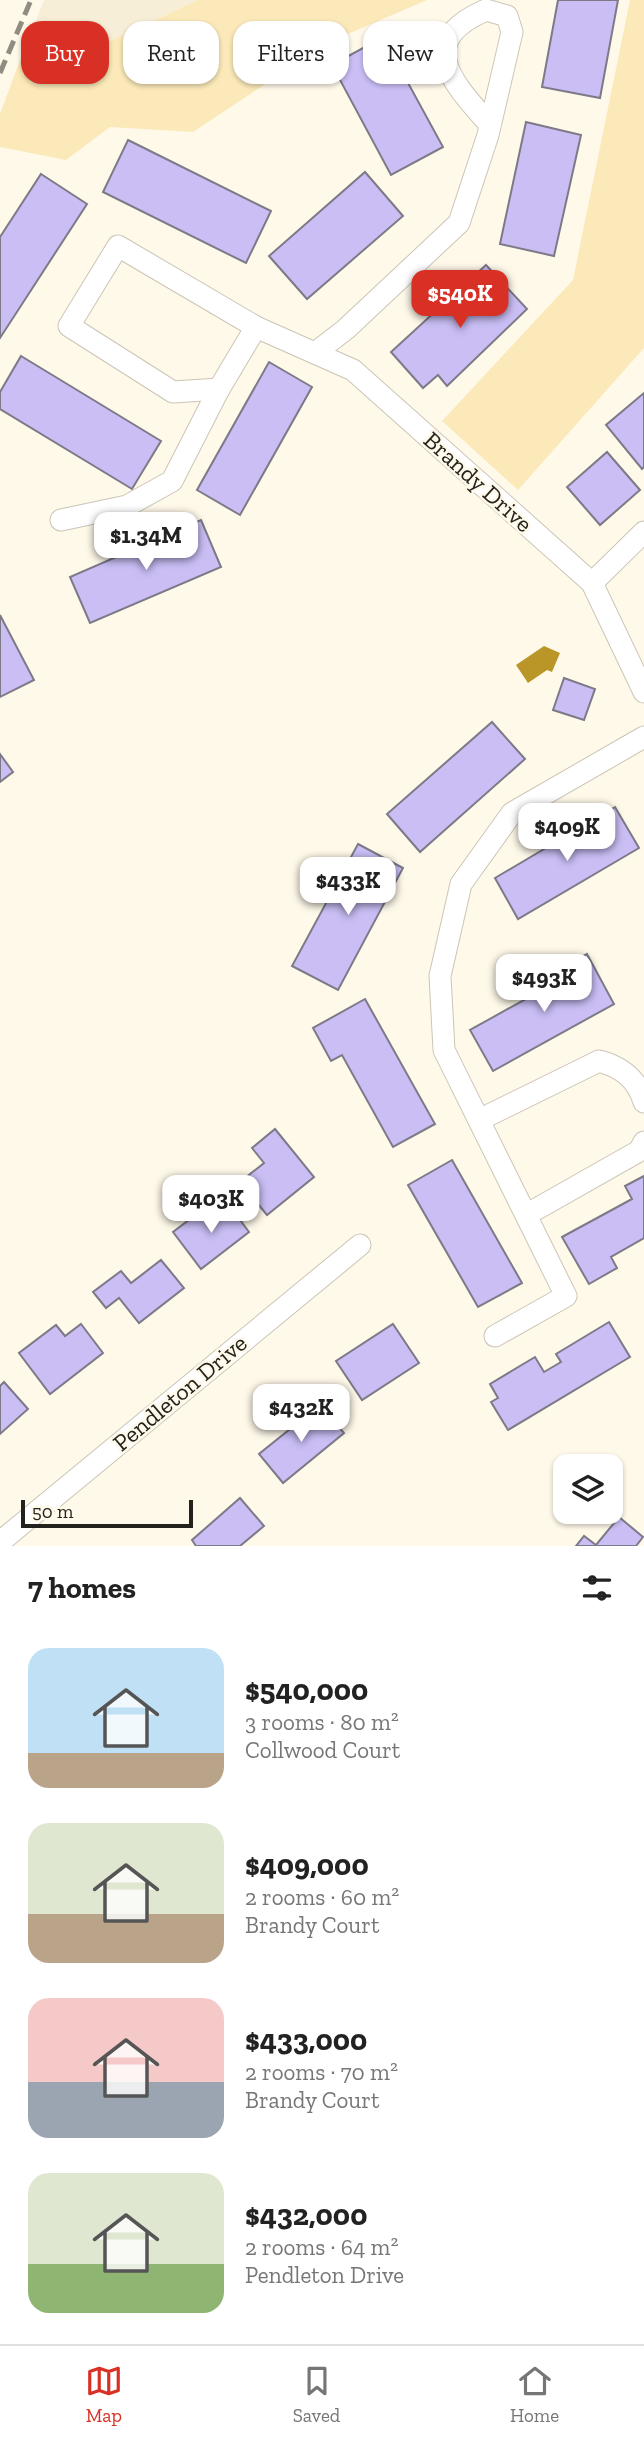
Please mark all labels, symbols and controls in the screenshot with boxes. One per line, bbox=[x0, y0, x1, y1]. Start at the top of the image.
chip: Buy bbox=[21, 21, 109, 84]
chip: Rent bbox=[123, 21, 219, 84]
chip: Filters bbox=[233, 21, 349, 84]
chip: New bbox=[363, 21, 457, 84]
pin: $540K bbox=[411, 270, 509, 330]
text: $540K bbox=[427, 279, 493, 307]
street label: Brandy Drive bbox=[418, 425, 539, 538]
pin: $1.34M bbox=[89, 512, 203, 572]
text: $1.34M bbox=[110, 521, 182, 549]
pin: $409K bbox=[518, 804, 616, 863]
text: $409K bbox=[534, 812, 600, 840]
pin: $433K bbox=[299, 858, 397, 917]
text: $433K bbox=[316, 866, 380, 894]
pin: $493K bbox=[495, 954, 593, 1014]
text: $493K bbox=[512, 963, 576, 991]
pin: $403K bbox=[162, 1176, 260, 1235]
text: $403K bbox=[178, 1184, 244, 1212]
street label: Pendleton Drive bbox=[107, 1328, 253, 1457]
pin: $432K bbox=[252, 1384, 350, 1444]
text: $432K bbox=[269, 1393, 333, 1421]
map controls bbox=[553, 1454, 623, 1524]
button: layers bbox=[553, 1454, 623, 1524]
scale bar bbox=[21, 1497, 192, 1529]
text: 50 m bbox=[32, 1500, 73, 1523]
icon: filters bbox=[578, 1569, 616, 1607]
text: 7 homes bbox=[28, 1570, 136, 1606]
text: $540,000 bbox=[245, 1672, 368, 1708]
icon: home bbox=[84, 1676, 168, 1760]
text: 3 rooms · 80 m² bbox=[245, 1708, 399, 1736]
text: Collwood Court bbox=[245, 1736, 400, 1764]
text: $409,000 bbox=[245, 1847, 369, 1883]
icon: home bbox=[84, 1851, 168, 1935]
text: 2 rooms · 60 m² bbox=[245, 1883, 399, 1911]
text: Brandy Court bbox=[245, 1911, 379, 1939]
text: $433,000 bbox=[245, 2022, 367, 2058]
icon: home bbox=[84, 2026, 168, 2110]
text: 2 rooms · 70 m² bbox=[245, 2058, 398, 2086]
text: Brandy Court bbox=[245, 2086, 379, 2114]
text: $432,000 bbox=[245, 2197, 367, 2233]
icon: home bbox=[84, 2201, 168, 2285]
text: 2 rooms · 64 m² bbox=[245, 2233, 398, 2261]
text: Pendleton Drive bbox=[245, 2261, 404, 2289]
tab: Map bbox=[85, 2362, 123, 2427]
tab: Saved bbox=[293, 2362, 340, 2427]
tab: Home bbox=[510, 2362, 559, 2427]

